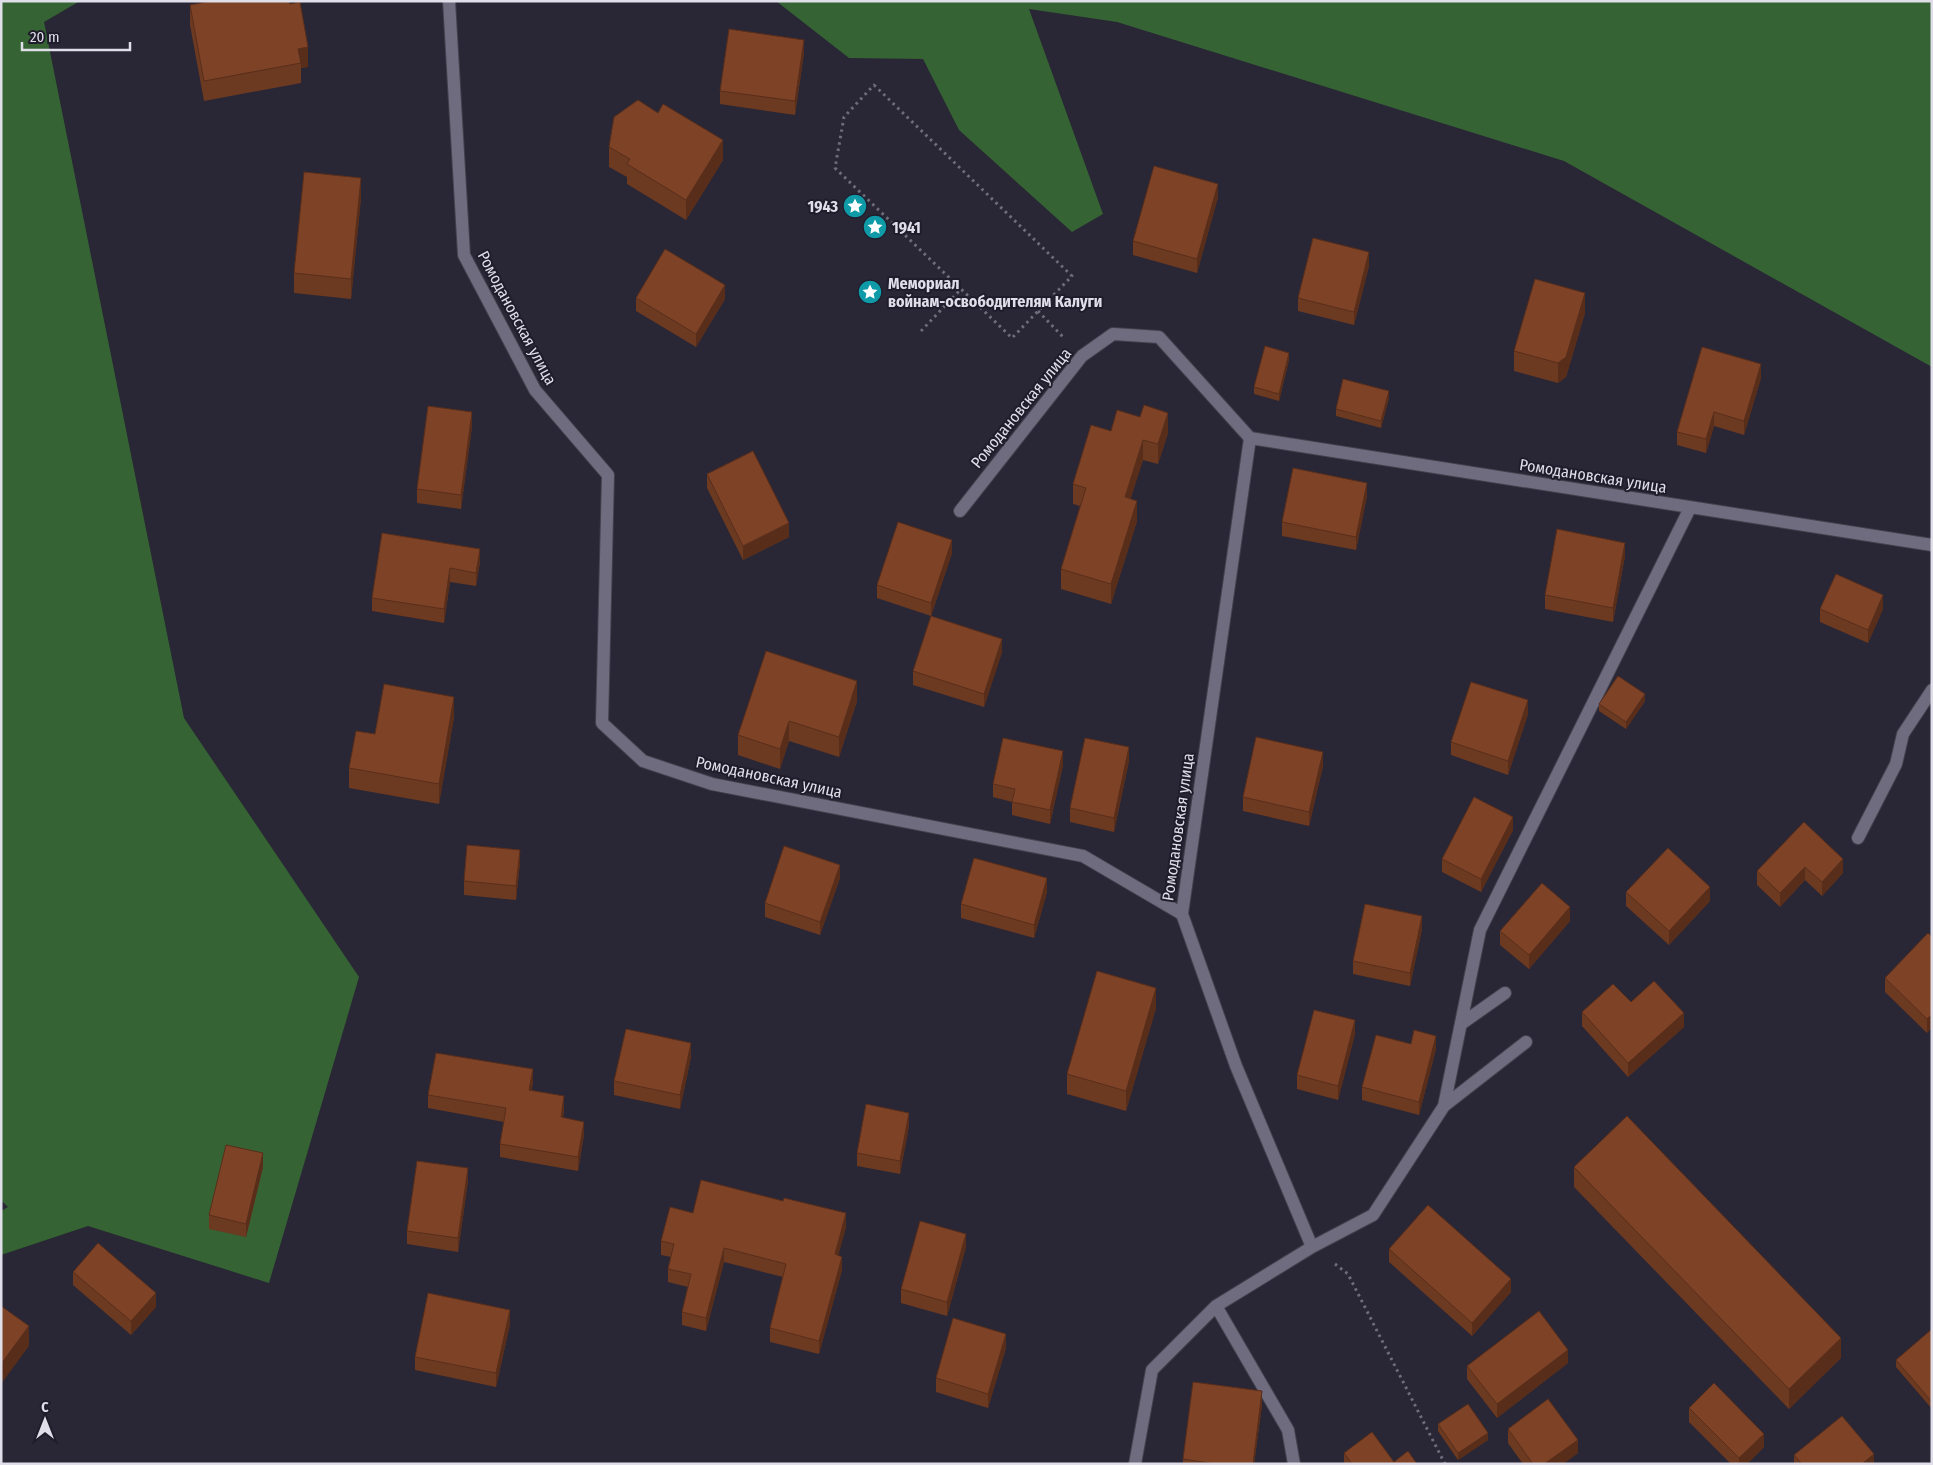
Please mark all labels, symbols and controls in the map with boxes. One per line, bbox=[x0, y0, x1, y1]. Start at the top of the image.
scale bar bbox=[22, 20, 130, 52]
text: 20 m bbox=[30, 28, 60, 46]
place icon: 1943 bbox=[842, 193, 868, 219]
place label: 1943 bbox=[807, 197, 838, 216]
place icon: 1941 bbox=[862, 214, 888, 240]
place label: 1941 bbox=[892, 218, 921, 237]
street label: Ромодановская улица bbox=[474, 248, 560, 388]
place label: Мемориал войнам-освободителям Калуги bbox=[888, 274, 1102, 311]
place icon: Мемориал войнам-освободителям Калуги bbox=[857, 279, 883, 305]
street label: Ромодановская улица bbox=[967, 344, 1075, 472]
street label: Ромодановская улица bbox=[1518, 455, 1668, 497]
street label: Ромодановская улица bbox=[694, 752, 844, 802]
street label: Ромодановская улица bbox=[1158, 752, 1198, 902]
north arrow bbox=[20, 1395, 70, 1445]
text: С bbox=[41, 1399, 49, 1416]

